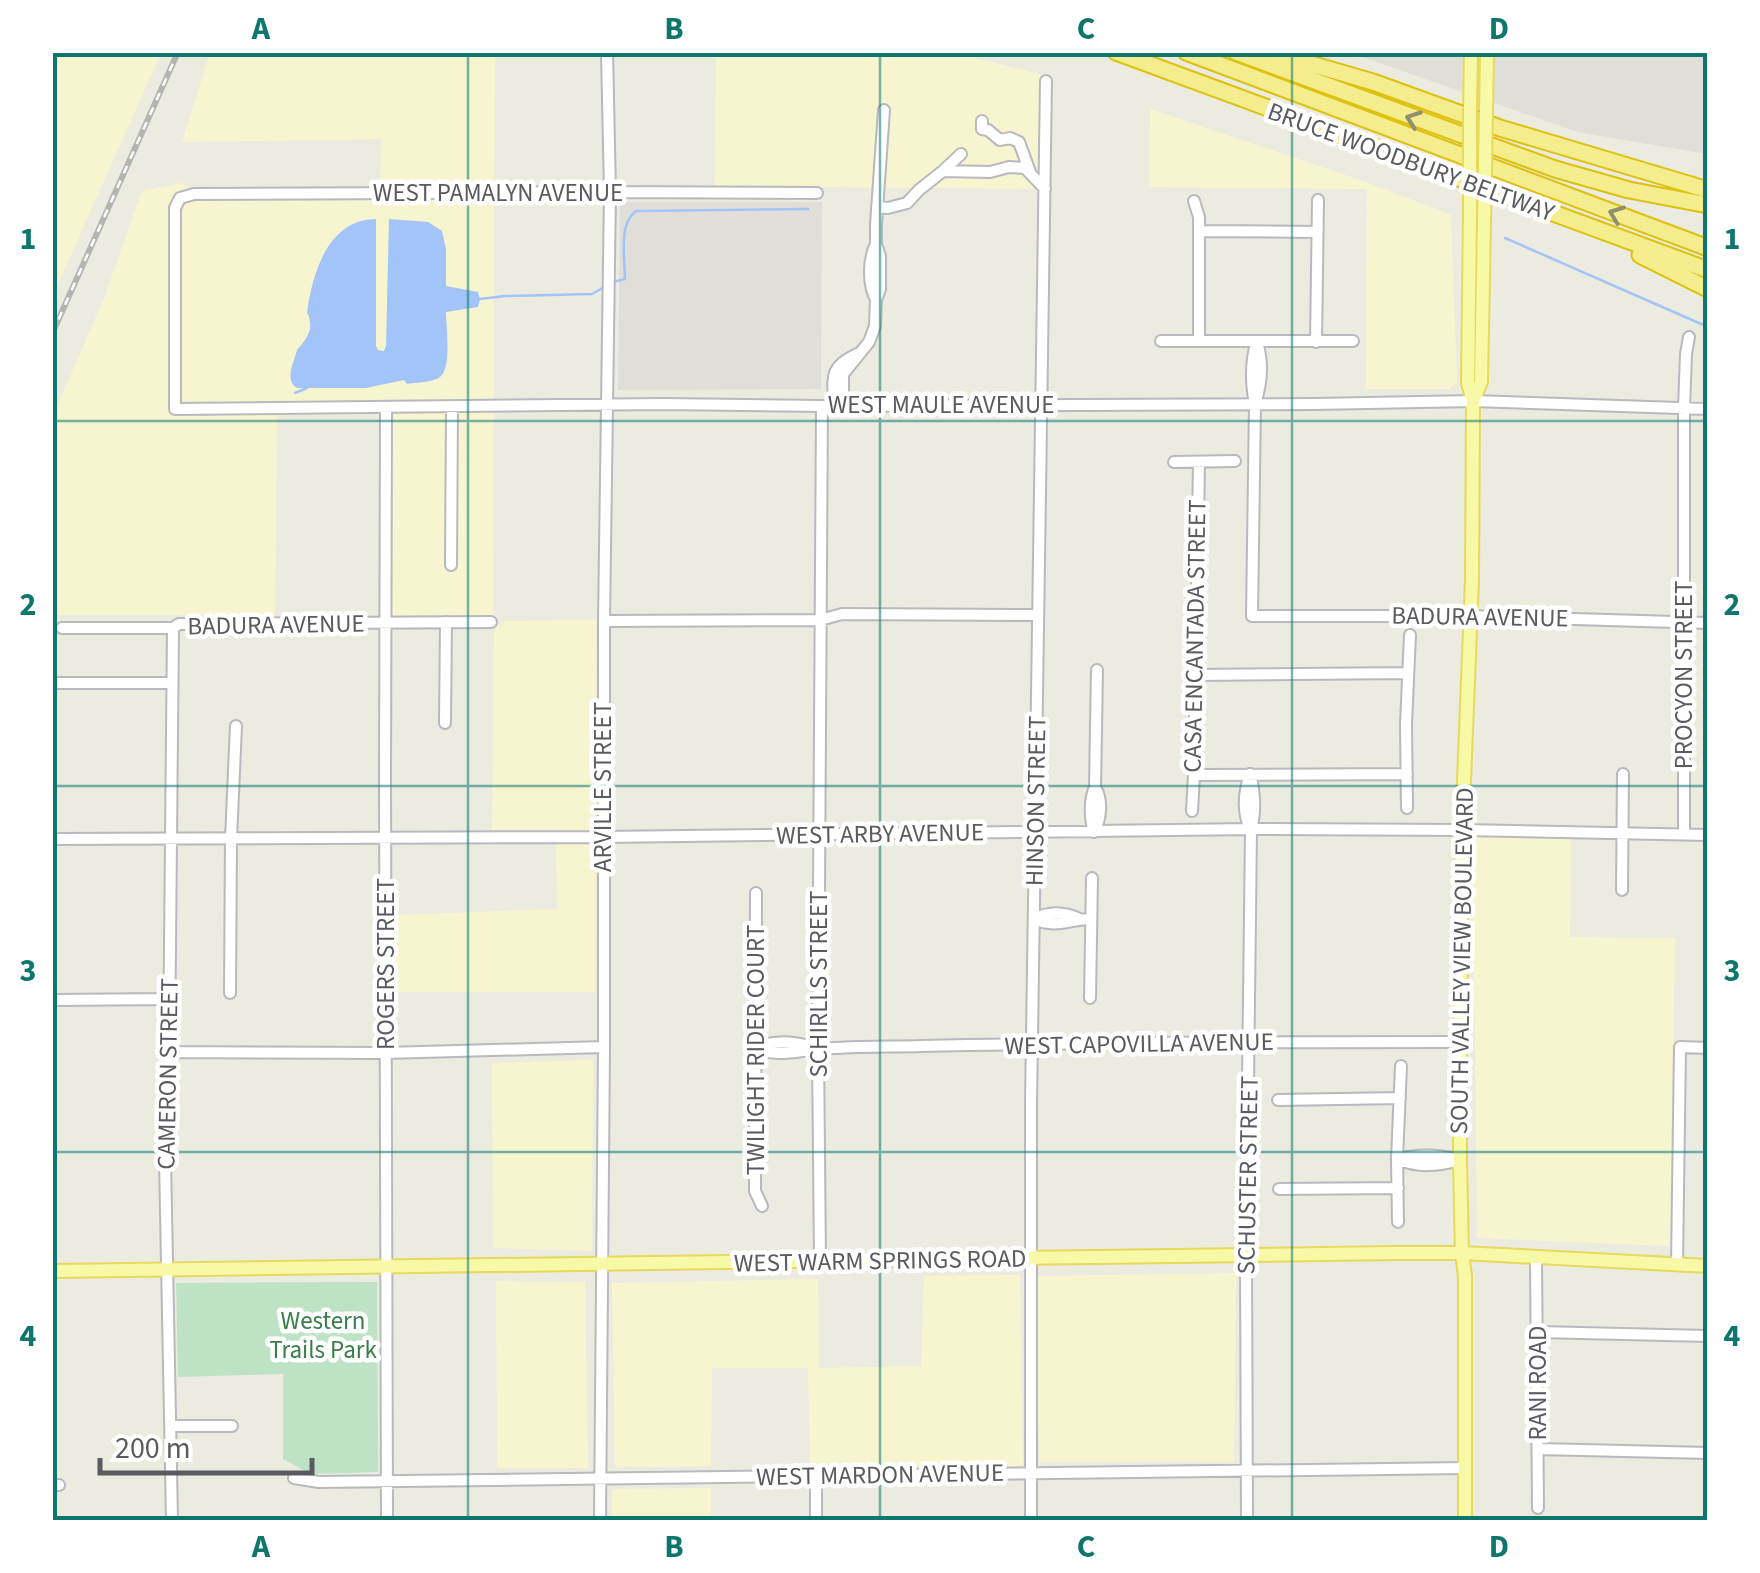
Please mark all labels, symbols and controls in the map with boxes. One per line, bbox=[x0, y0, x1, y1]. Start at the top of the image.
text: A bbox=[251, 6, 271, 52]
text: B bbox=[664, 6, 684, 52]
text: C bbox=[1077, 6, 1095, 52]
text: D bbox=[1489, 6, 1509, 52]
street label: BRUCE WOODBURY BELTWAY bbox=[1263, 93, 1559, 231]
one-way arrow bbox=[1405, 110, 1423, 130]
street label: WEST PAMALYN AVENUE bbox=[373, 175, 623, 211]
one-way arrow bbox=[1609, 205, 1626, 226]
text: 1 bbox=[20, 216, 36, 262]
text: 1 bbox=[1724, 216, 1740, 262]
street label: WEST MAULE AVENUE bbox=[828, 387, 1054, 423]
street label: CASA ENCANTADA STREET bbox=[1175, 499, 1215, 773]
street label: PROCYON STREET bbox=[1666, 581, 1702, 769]
text: 2 bbox=[20, 582, 36, 628]
text: 2 bbox=[1724, 582, 1740, 628]
street label: BADURA AVENUE bbox=[1391, 597, 1569, 637]
street label: BADURA AVENUE bbox=[187, 605, 365, 645]
street label: ARVILLE STREET bbox=[585, 702, 621, 872]
street label: HINSON STREET bbox=[1017, 715, 1055, 887]
street label: SOUTH VALLEY VIEW BOULEVARD bbox=[1441, 787, 1483, 1135]
street label: WEST ARBY AVENUE bbox=[776, 814, 984, 854]
street label: ROGERS STREET bbox=[368, 878, 404, 1050]
street label: SCHIRLLS STREET bbox=[801, 890, 837, 1078]
street label: TWILIGHT RIDER COURT bbox=[738, 925, 774, 1175]
text: 3 bbox=[20, 948, 36, 994]
text: 3 bbox=[1724, 948, 1740, 994]
street label: CAMERON STREET bbox=[148, 978, 188, 1170]
street label: WEST CAPOVILLA AVENUE bbox=[1004, 1024, 1274, 1064]
street label: SCHUSTER STREET bbox=[1228, 1075, 1268, 1275]
street label: WEST WARM SPRINGS ROAD bbox=[733, 1240, 1027, 1282]
park label: Western Trails Park bbox=[269, 1303, 377, 1368]
text: 4 bbox=[20, 1313, 37, 1359]
text: 4 bbox=[1724, 1313, 1741, 1359]
street label: RANI ROAD bbox=[1520, 1326, 1556, 1440]
scale bar bbox=[100, 1413, 312, 1475]
text: 200 m bbox=[115, 1427, 191, 1470]
street label: WEST MARDON AVENUE bbox=[756, 1455, 1004, 1495]
text: A bbox=[251, 1524, 271, 1570]
text: B bbox=[664, 1524, 684, 1570]
text: C bbox=[1077, 1524, 1095, 1570]
text: D bbox=[1489, 1524, 1509, 1570]

